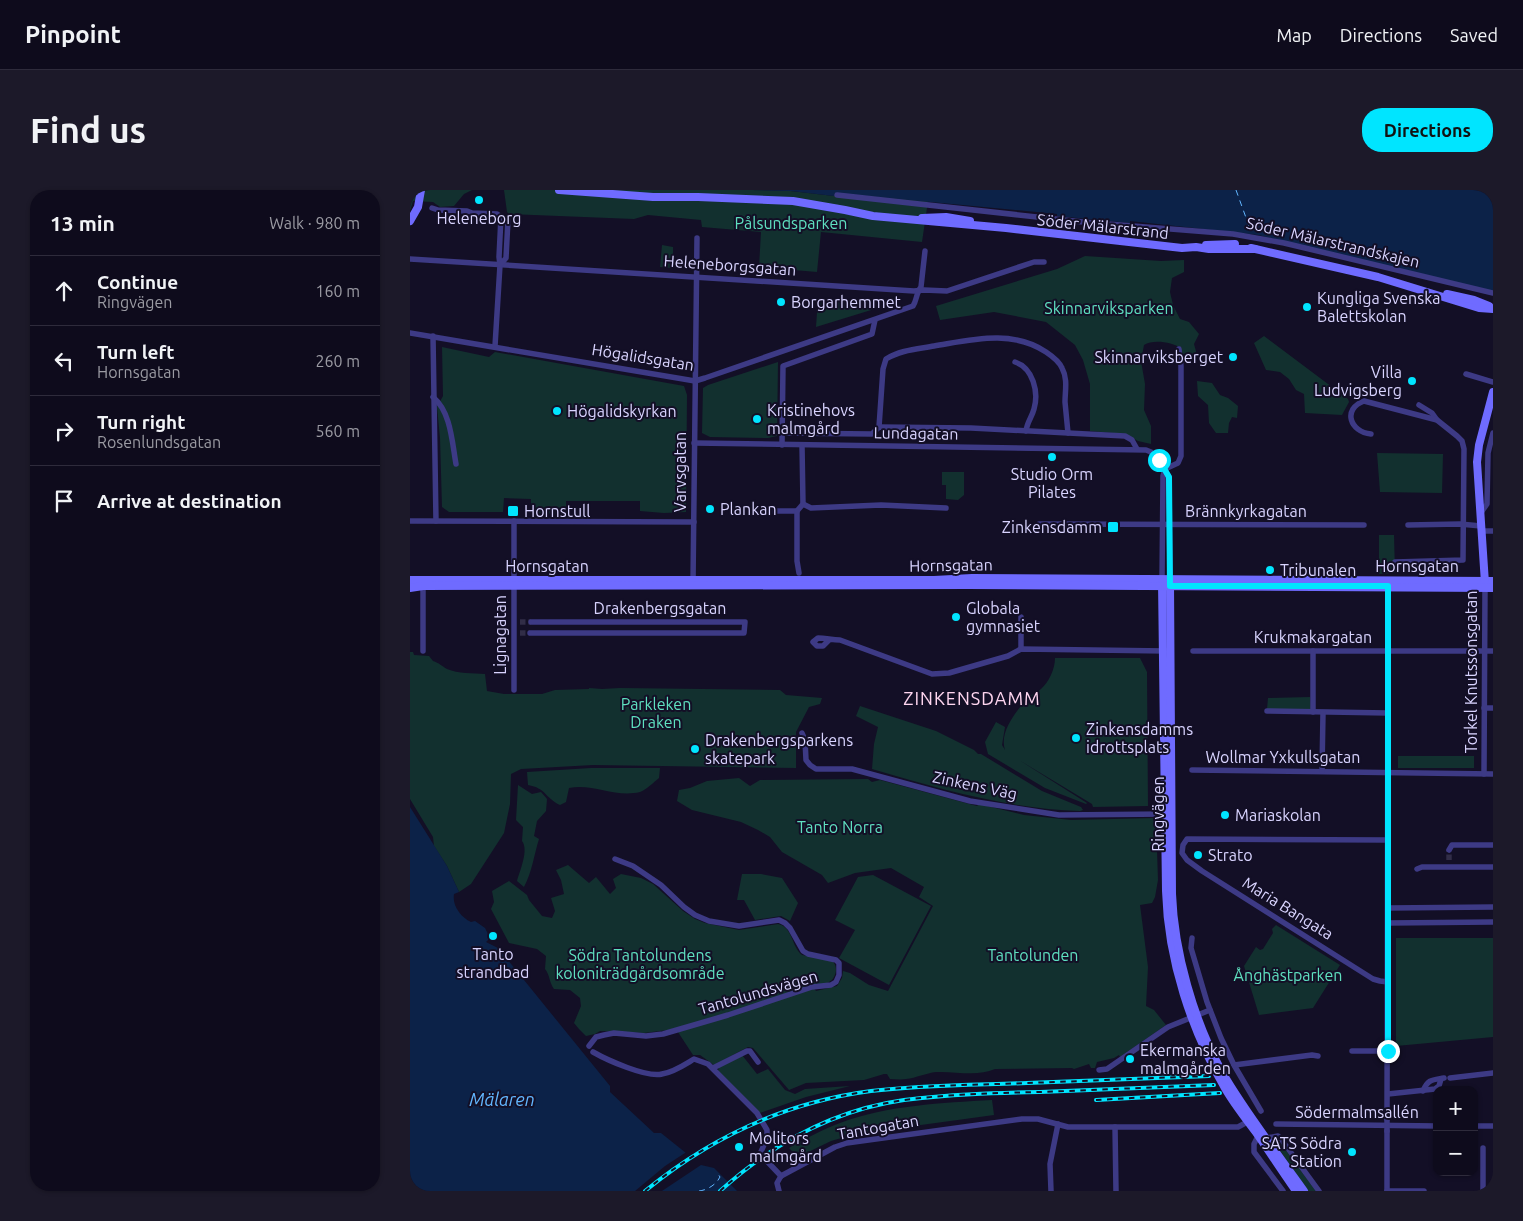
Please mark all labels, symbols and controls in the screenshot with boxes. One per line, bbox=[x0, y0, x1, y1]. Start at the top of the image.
text: Pinpoint bbox=[25, 21, 121, 48]
text: Map bbox=[1276, 25, 1312, 45]
text: Directions bbox=[1340, 25, 1422, 45]
text: Saved bbox=[1450, 25, 1498, 45]
button: Directions bbox=[1362, 108, 1493, 152]
text: Find us bbox=[30, 110, 146, 150]
marker: Heleneborg bbox=[473, 194, 485, 206]
place label: Heleneborg bbox=[437, 209, 521, 227]
street label: Söder Mälarstrand bbox=[1036, 210, 1170, 242]
text: 13 min bbox=[50, 211, 115, 235]
street label: Söder Mälarstrandskajen bbox=[1245, 213, 1421, 271]
text: Walk · 980 m bbox=[269, 214, 360, 232]
park label: Pålsundsparken bbox=[735, 214, 847, 232]
street label: Heleneborgsgatan bbox=[663, 251, 797, 279]
text: Continue bbox=[97, 271, 178, 293]
icon: ahead bbox=[50, 277, 78, 305]
text: 160 m bbox=[315, 282, 360, 300]
place label: Kungliga Svenska Balettskolan bbox=[1317, 289, 1441, 325]
text: Ringvägen bbox=[97, 293, 172, 311]
place label: Borgarhemmet bbox=[791, 293, 901, 311]
marker: Borgarhemmet bbox=[775, 296, 787, 308]
park label: Skinnarviksparken bbox=[1044, 299, 1174, 317]
marker: Kungliga Svenska Balettskolan bbox=[1301, 301, 1313, 313]
street label: Högalidsgatan bbox=[591, 340, 695, 374]
text: Turn left bbox=[97, 341, 175, 363]
icon: left bbox=[50, 347, 78, 375]
place label: Skinnarviksberget bbox=[1094, 348, 1224, 366]
marker: Skinnarviksberget bbox=[1227, 351, 1239, 363]
text: 260 m bbox=[315, 352, 360, 370]
text: Hornsgatan bbox=[97, 363, 181, 381]
place label: Villa Ludvigsberg bbox=[1314, 363, 1402, 399]
marker: Villa Ludvigsberg bbox=[1406, 375, 1418, 387]
place label: Kristinehovs malmgård bbox=[767, 401, 855, 437]
place label: Högalidskyrkan bbox=[567, 402, 677, 420]
marker: Högalidskyrkan bbox=[551, 405, 563, 417]
text: Turn right bbox=[97, 411, 185, 433]
marker: Kristinehovs malmgård bbox=[751, 413, 763, 425]
icon: right bbox=[50, 417, 78, 445]
text: 560 m bbox=[315, 422, 360, 440]
street label: Lundagatan bbox=[873, 423, 959, 443]
street label: Varvsgatan bbox=[671, 432, 689, 512]
text: Rosenlundsgatan bbox=[97, 433, 221, 451]
route start bbox=[1148, 449, 1171, 472]
marker: Studio Orm Pilates bbox=[1046, 451, 1058, 463]
place label: Studio Orm Pilates bbox=[1011, 465, 1093, 501]
icon: arrive bbox=[50, 487, 78, 515]
text: Arrive at destination bbox=[97, 490, 282, 512]
place label: Plankan bbox=[720, 500, 777, 518]
place label: Hornstull bbox=[524, 502, 590, 520]
street label: Brännkyrkagatan bbox=[1185, 502, 1307, 520]
marker: Plankan bbox=[704, 503, 716, 515]
marker: Hornstull bbox=[506, 504, 520, 518]
place label: Zinkensdamm bbox=[1002, 518, 1102, 536]
marker: Zinkensdamm bbox=[1106, 520, 1120, 534]
street label: Hornsgatan bbox=[909, 555, 993, 575]
street label: Hornsgatan bbox=[505, 557, 589, 575]
street label: Hornsgatan bbox=[1375, 557, 1459, 575]
place label: Tribunalen bbox=[1280, 561, 1356, 579]
marker: Tribunalen bbox=[1264, 564, 1276, 576]
street label: Torkel Knutssonsgatan bbox=[1462, 591, 1480, 753]
street label: Lignagatan bbox=[491, 595, 509, 675]
street label: Drakenbergsgatan bbox=[594, 599, 726, 617]
place label: Globala gymnasiet bbox=[966, 599, 1041, 635]
marker: Globala gymnasiet bbox=[950, 611, 962, 623]
street label: Krukmakargatan bbox=[1254, 628, 1372, 646]
district label: ZINKENSDAMM bbox=[903, 688, 1041, 708]
park label: Parkleken Draken bbox=[621, 695, 691, 731]
place label: Zinkensdamms idrottsplats bbox=[1086, 720, 1193, 756]
place label: Drakenbergsparkens skatepark bbox=[705, 731, 853, 767]
marker: Zinkensdamms idrottsplats bbox=[1070, 732, 1082, 744]
marker: Drakenbergsparkens skatepark bbox=[689, 743, 701, 755]
street label: Wollmar Yxkullsgatan bbox=[1206, 748, 1360, 766]
street label: Zinkens Väg bbox=[931, 767, 1019, 803]
street label: Ringvägen bbox=[1149, 776, 1167, 852]
place label: Mariaskolan bbox=[1235, 806, 1321, 824]
marker: Mariaskolan bbox=[1219, 809, 1231, 821]
park label: Tanto Norra bbox=[797, 818, 883, 836]
place label: Strato bbox=[1208, 846, 1253, 864]
marker: Strato bbox=[1192, 849, 1204, 861]
street label: Maria Bangata bbox=[1239, 873, 1337, 943]
marker: Tanto strandbad bbox=[487, 930, 499, 942]
place label: Tanto strandbad bbox=[457, 945, 529, 981]
park label: Södra Tantolundens koloniträdgårdsområde bbox=[555, 946, 725, 982]
park label: Tantolunden bbox=[987, 946, 1079, 964]
street label: Tantolundsvägen bbox=[696, 966, 820, 1018]
park label: Ånghästparken bbox=[1234, 966, 1342, 984]
route end bbox=[1377, 1040, 1400, 1063]
place label: Ekermanska malmgården bbox=[1140, 1041, 1231, 1077]
marker: Ekermanska malmgården bbox=[1124, 1053, 1136, 1065]
map controls bbox=[1433, 1086, 1478, 1176]
button: + bbox=[1433, 1086, 1478, 1131]
water label: Mälaren bbox=[469, 1089, 535, 1109]
street label: Södermalmsallén bbox=[1295, 1103, 1419, 1121]
street label: Tantogatan bbox=[836, 1111, 920, 1143]
place label: Molitors malmgård bbox=[749, 1129, 822, 1165]
button: − bbox=[1433, 1131, 1478, 1176]
place label: SATS Södra Station bbox=[1262, 1134, 1342, 1170]
marker: Molitors malmgård bbox=[733, 1141, 745, 1153]
marker: SATS Södra Station bbox=[1346, 1146, 1358, 1158]

